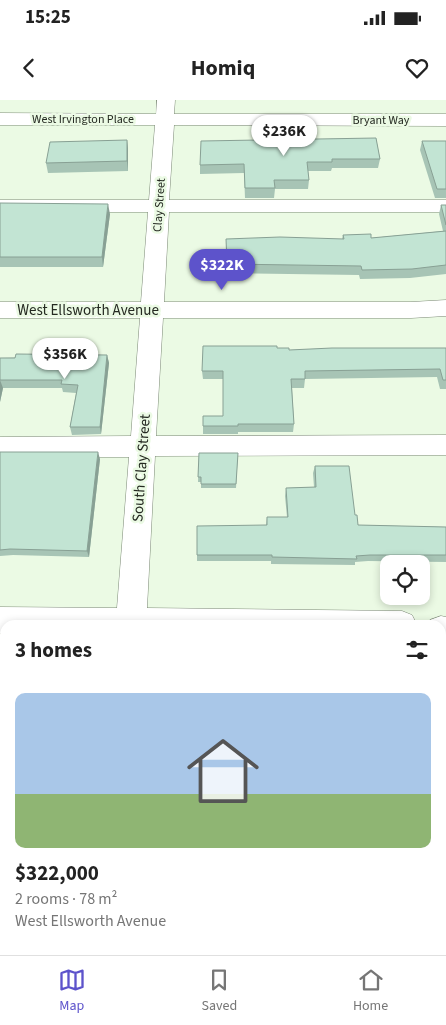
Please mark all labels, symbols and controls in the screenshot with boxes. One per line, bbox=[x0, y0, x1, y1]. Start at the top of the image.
text: 15:25 bbox=[25, 4, 71, 31]
text: Homiq bbox=[191, 52, 255, 84]
icon: back bbox=[15, 54, 43, 82]
icon: heart bbox=[403, 54, 431, 82]
street label: West Irvington Place bbox=[32, 111, 134, 128]
street label: Bryant Way bbox=[353, 112, 410, 129]
pin: $236K bbox=[249, 115, 319, 157]
text: $236K bbox=[262, 120, 306, 142]
street label: Clay Street bbox=[149, 177, 170, 233]
pin: $322K bbox=[187, 248, 257, 291]
text: $322K bbox=[200, 254, 244, 276]
street label: West Ellsworth Avenue bbox=[17, 300, 159, 321]
pin: $356K bbox=[30, 338, 100, 380]
text: $356K bbox=[43, 343, 87, 365]
street label: South Clay Street bbox=[127, 413, 156, 523]
map controls bbox=[380, 555, 430, 605]
button: locate bbox=[380, 555, 430, 605]
text: 3 homes bbox=[15, 635, 92, 665]
icon: filters bbox=[403, 636, 431, 664]
icon: home bbox=[178, 726, 268, 816]
text: $322,000 bbox=[15, 858, 99, 888]
text: 2 rooms · 78 m² bbox=[15, 888, 117, 910]
text: West Ellsworth Avenue bbox=[15, 910, 166, 932]
tab: Map bbox=[58, 966, 86, 1016]
tab: Saved bbox=[201, 966, 237, 1016]
tab: Home bbox=[353, 966, 388, 1016]

